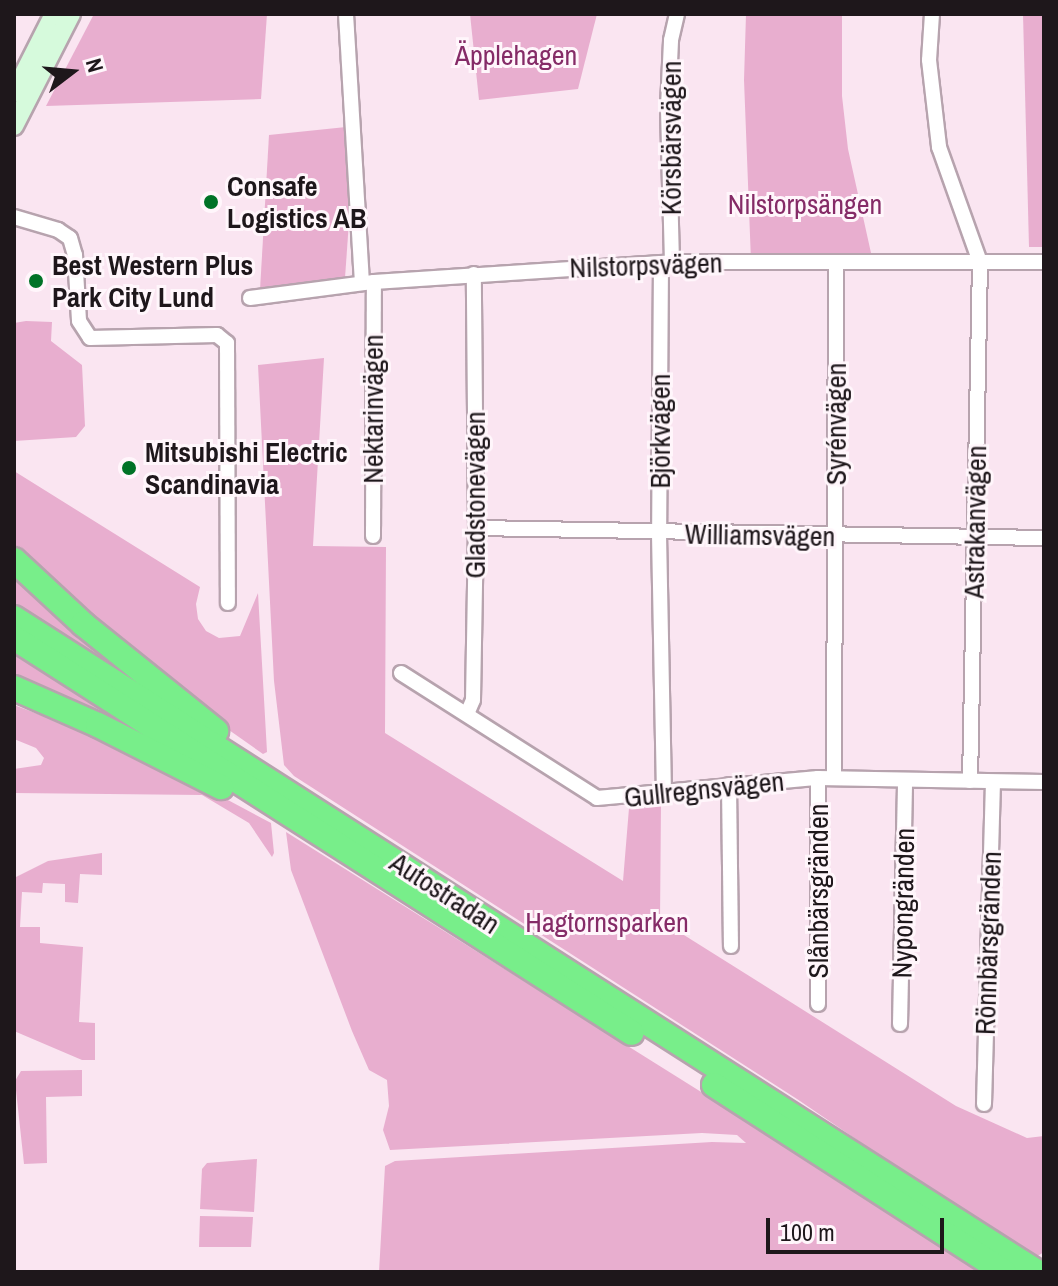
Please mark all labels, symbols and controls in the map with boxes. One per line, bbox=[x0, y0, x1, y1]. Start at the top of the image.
north arrow bbox=[32, 32, 112, 112]
park label: Äpplehagen bbox=[455, 38, 577, 72]
text: N bbox=[79, 55, 111, 76]
street label: Körsbärsvägen bbox=[654, 61, 688, 215]
place label: Consafe Logistics AB bbox=[227, 169, 367, 235]
park label: Nilstorpsängen bbox=[728, 187, 882, 221]
marker: Consafe Logistics AB bbox=[202, 193, 220, 211]
street label: Nilstorpsvägen bbox=[569, 246, 723, 284]
place label: Best Western Plus Park City Lund bbox=[52, 248, 253, 314]
marker: Best Western Plus Park City Lund bbox=[27, 272, 45, 290]
street label: Nektarinvägen bbox=[356, 334, 390, 484]
street label: Syrénvägen bbox=[819, 363, 853, 485]
street label: Björkvägen bbox=[643, 374, 677, 488]
street label: Gladstonevägen bbox=[458, 411, 492, 579]
place label: Mitsubishi Electric Scandinavia bbox=[145, 435, 348, 501]
street label: Astrakanvägen bbox=[957, 445, 993, 599]
marker: Mitsubishi Electric Scandinavia bbox=[120, 459, 138, 477]
street label: Williamsvägen bbox=[684, 517, 836, 553]
street label: Gullregnsvägen bbox=[622, 764, 786, 814]
street label: Slånbärsgränden bbox=[801, 804, 835, 978]
street label: Nypongränden bbox=[885, 827, 921, 979]
street label: Autostradan bbox=[384, 845, 506, 941]
street label: Rönnbärsgränden bbox=[968, 851, 1008, 1035]
park label: Hagtornsparken bbox=[525, 905, 689, 939]
scale bar bbox=[770, 1202, 948, 1252]
text: 100 m bbox=[780, 1216, 835, 1248]

